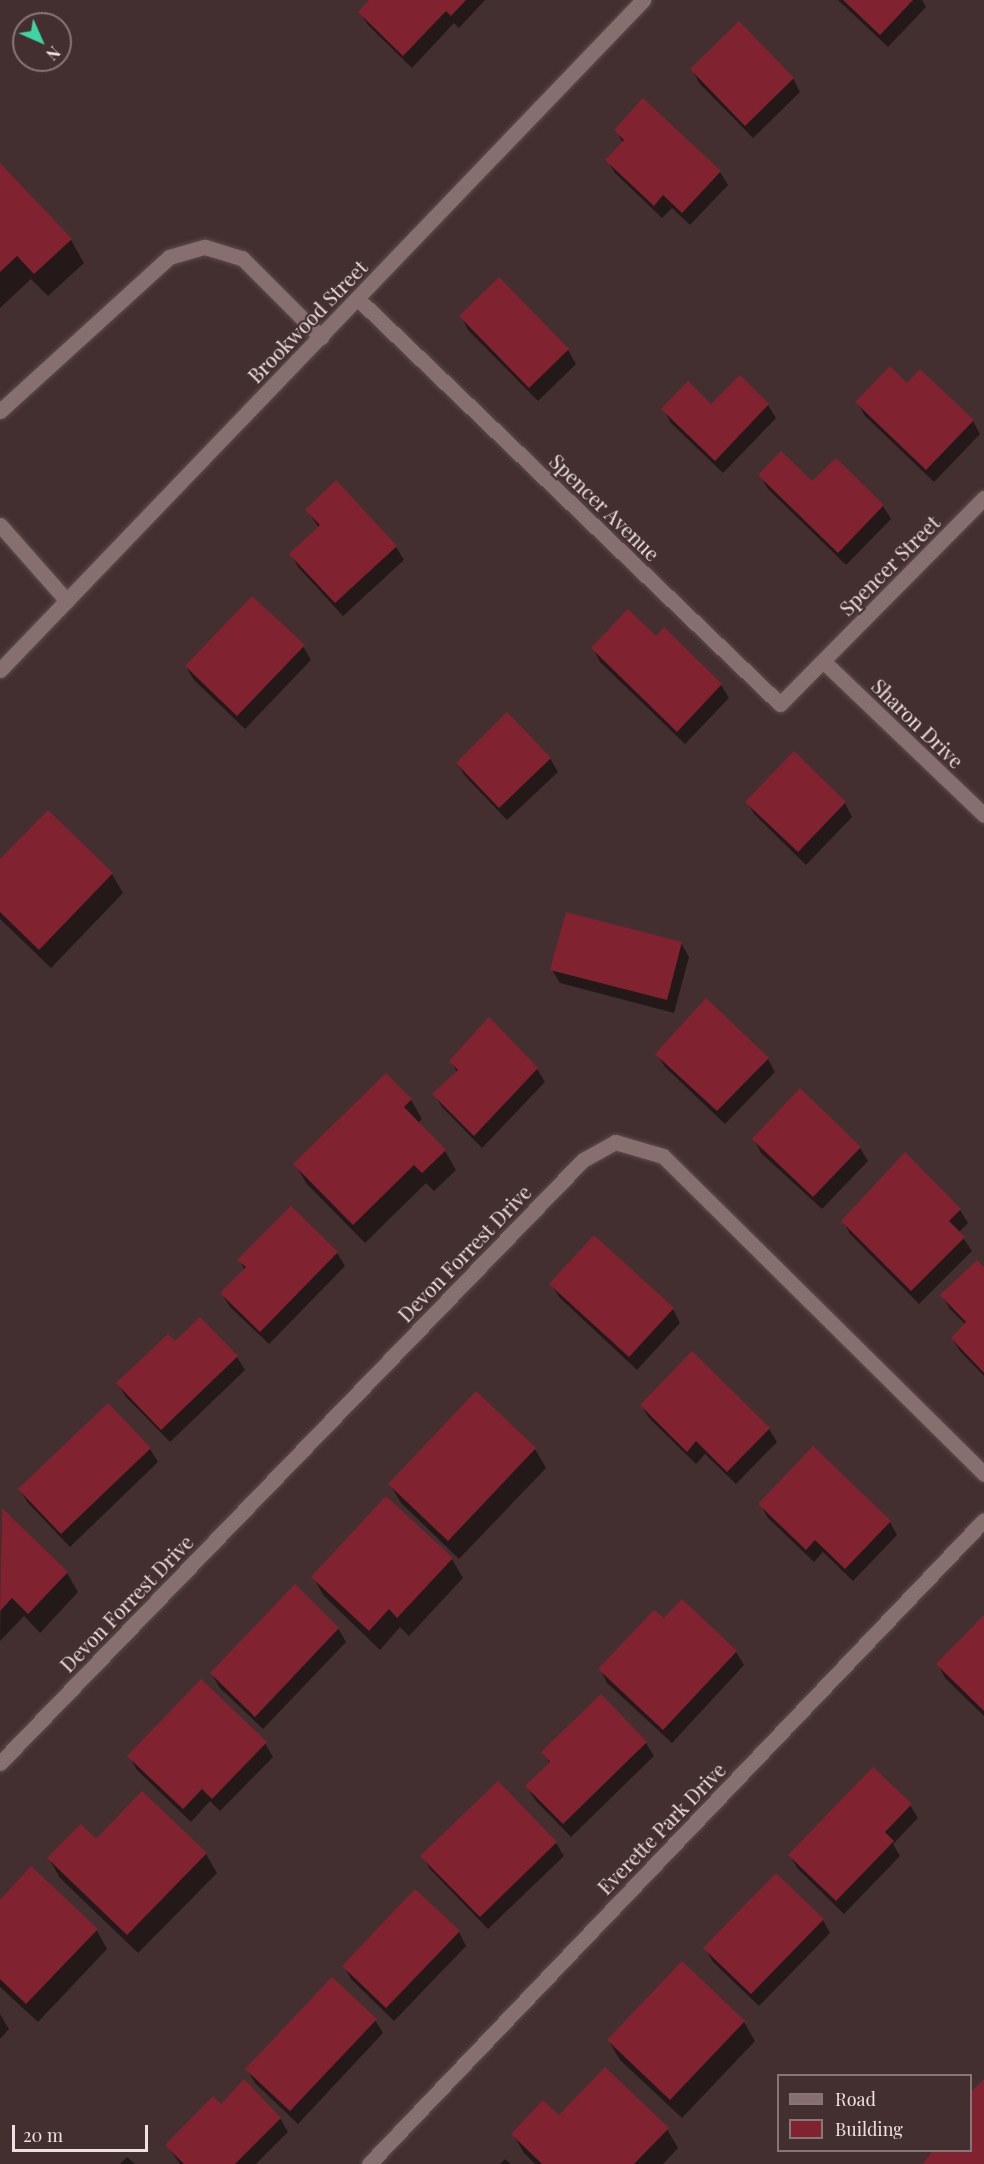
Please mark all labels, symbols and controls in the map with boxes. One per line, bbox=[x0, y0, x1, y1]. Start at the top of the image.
north arrow bbox=[12, 12, 72, 72]
text: N bbox=[42, 42, 65, 65]
street label: Brookwood Street bbox=[242, 255, 372, 387]
street label: Spencer Avenue bbox=[545, 448, 665, 566]
street label: Spencer Street bbox=[834, 510, 944, 620]
street label: Sharon Drive bbox=[867, 673, 969, 773]
street label: Devon Forrest Drive bbox=[392, 1179, 536, 1327]
street label: Devon Forrest Drive bbox=[54, 1529, 198, 1677]
street label: Everette Park Drive bbox=[592, 1757, 730, 1899]
legend bbox=[777, 2074, 972, 2152]
text: Road bbox=[835, 2087, 876, 2111]
scale bar bbox=[15, 2113, 152, 2151]
text: Building bbox=[835, 2117, 903, 2141]
text: 20 m bbox=[23, 2123, 63, 2147]

